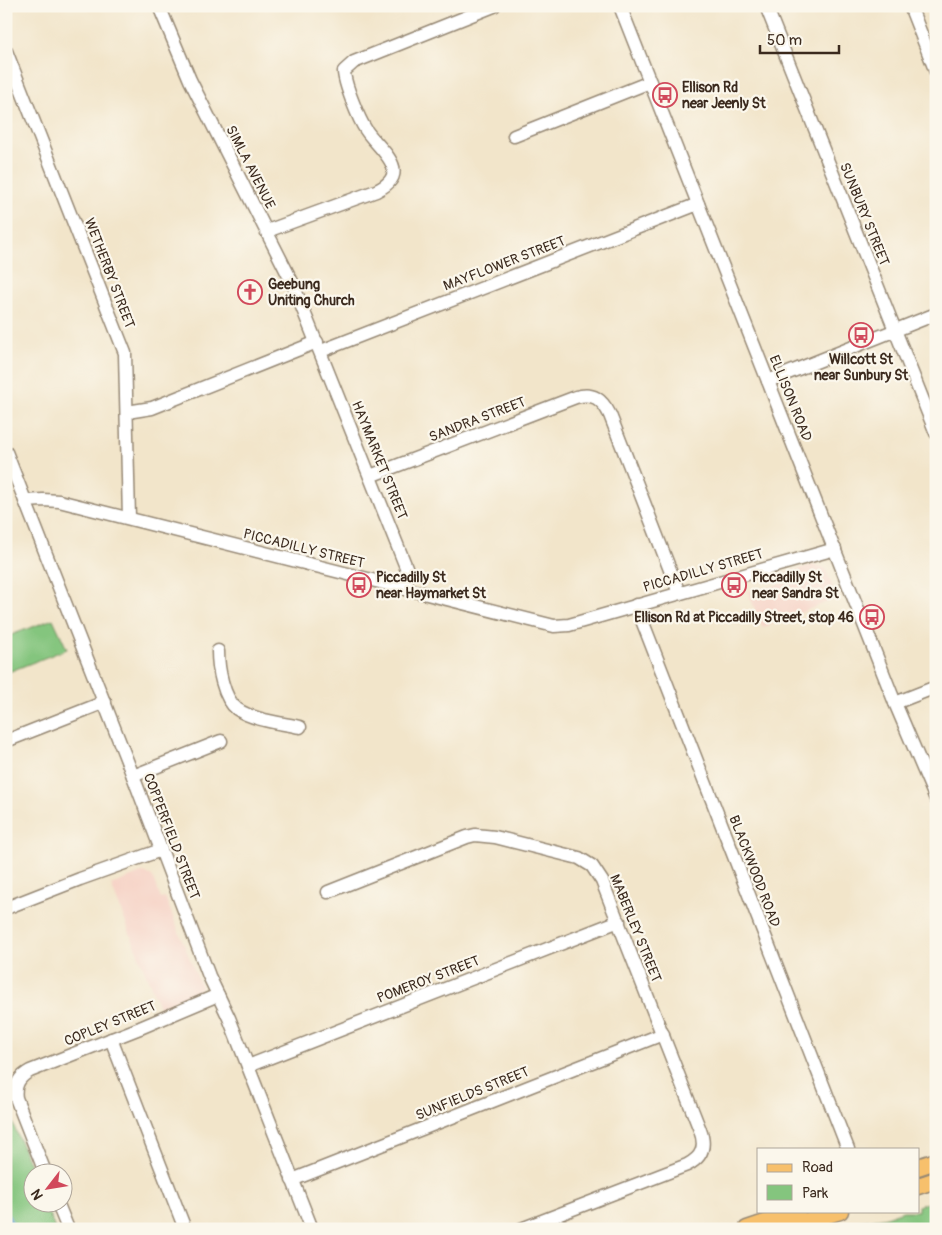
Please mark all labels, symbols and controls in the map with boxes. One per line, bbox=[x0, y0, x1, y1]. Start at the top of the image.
scale bar bbox=[760, 22, 838, 54]
text: 50 m bbox=[767, 31, 802, 50]
place label: Ellison Rd near Jeenly St bbox=[682, 79, 766, 112]
bus stop icon: Ellison Rd near Jeenly St bbox=[652, 82, 678, 108]
street label: SIMLA AVENUE bbox=[222, 123, 279, 212]
street label: SUNBURY STREET bbox=[836, 160, 893, 268]
street label: WETHERBY STREET bbox=[81, 216, 138, 331]
street label: MAYFLOWER STREET bbox=[441, 232, 568, 295]
place label: Geebung Uniting Church bbox=[268, 276, 355, 309]
church icon: Geebung Uniting Church bbox=[237, 279, 263, 305]
bus stop icon: Willcott St near Sunbury St bbox=[848, 322, 874, 348]
place label: Willcott St near Sunbury St bbox=[814, 351, 908, 384]
street label: ELLISON ROAD bbox=[766, 353, 816, 444]
street label: SANDRA STREET bbox=[426, 393, 528, 446]
street label: HAYMARKET STREET bbox=[348, 398, 411, 522]
street label: PICCADILLY STREET bbox=[242, 525, 366, 572]
street label: PICCADILLY STREET bbox=[641, 545, 765, 596]
place label: Piccadilly St near Haymarket St bbox=[376, 569, 486, 602]
place label: Piccadilly St near Sandra St bbox=[752, 569, 839, 602]
bus stop icon: Piccadilly St near Haymarket St bbox=[346, 572, 372, 598]
bus stop icon: Piccadilly St near Sandra St bbox=[721, 572, 747, 598]
bus stop icon: Ellison Rd at Piccadilly Street, stop 46 bbox=[859, 604, 885, 630]
place label: Ellison Rd at Piccadilly Street, stop 46 bbox=[634, 609, 854, 626]
street label: COPPERFIELD STREET bbox=[140, 771, 203, 902]
street label: BLACKWOOD ROAD bbox=[725, 813, 784, 930]
street label: MABERLEY STREET bbox=[606, 872, 665, 985]
street label: POMEROY STREET bbox=[374, 952, 482, 1007]
street label: COPLEY STREET bbox=[62, 997, 159, 1050]
street label: SUNFIELDS STREET bbox=[413, 1063, 532, 1124]
legend bbox=[757, 1148, 920, 1212]
text: Road bbox=[802, 1158, 833, 1177]
north arrow bbox=[22, 1162, 72, 1212]
text: Park bbox=[802, 1184, 829, 1203]
text: N bbox=[28, 1186, 47, 1203]

